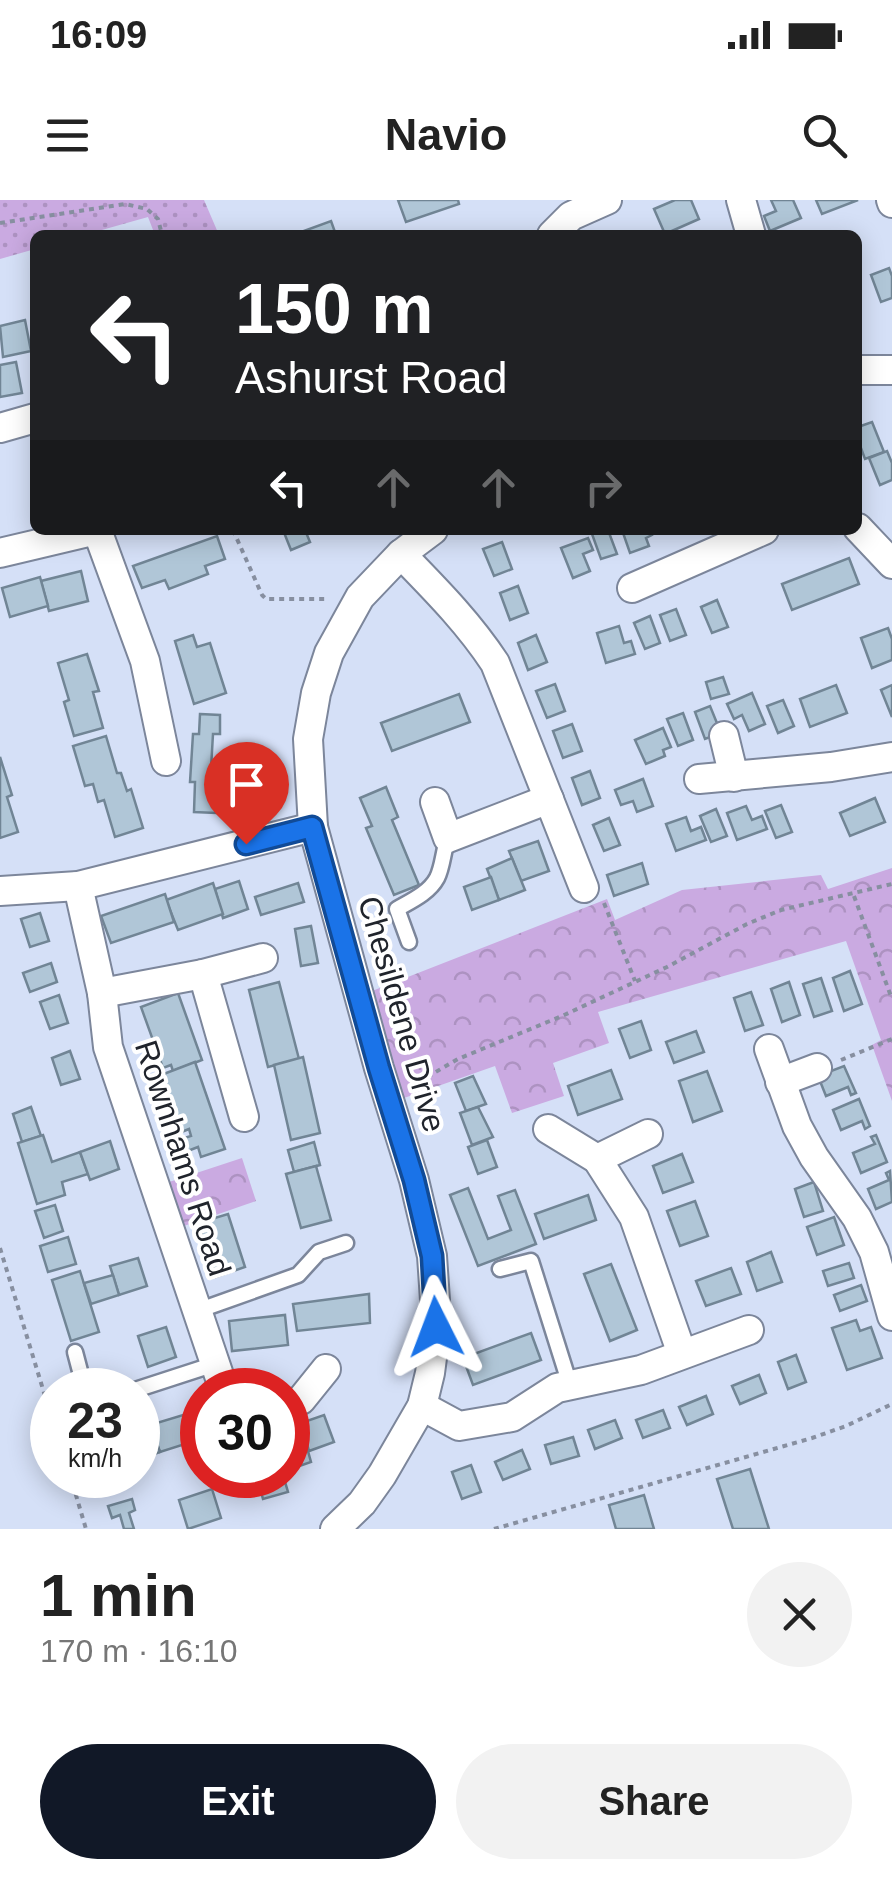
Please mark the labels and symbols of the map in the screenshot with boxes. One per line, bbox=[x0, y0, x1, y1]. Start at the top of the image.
pin bbox=[204, 742, 289, 845]
street label: Chesildene Drive bbox=[351, 892, 453, 1136]
street label: Rownhams Road bbox=[128, 1036, 238, 1280]
position arrow bbox=[384, 1275, 488, 1379]
speed limit sign: 30 bbox=[180, 1368, 310, 1498]

